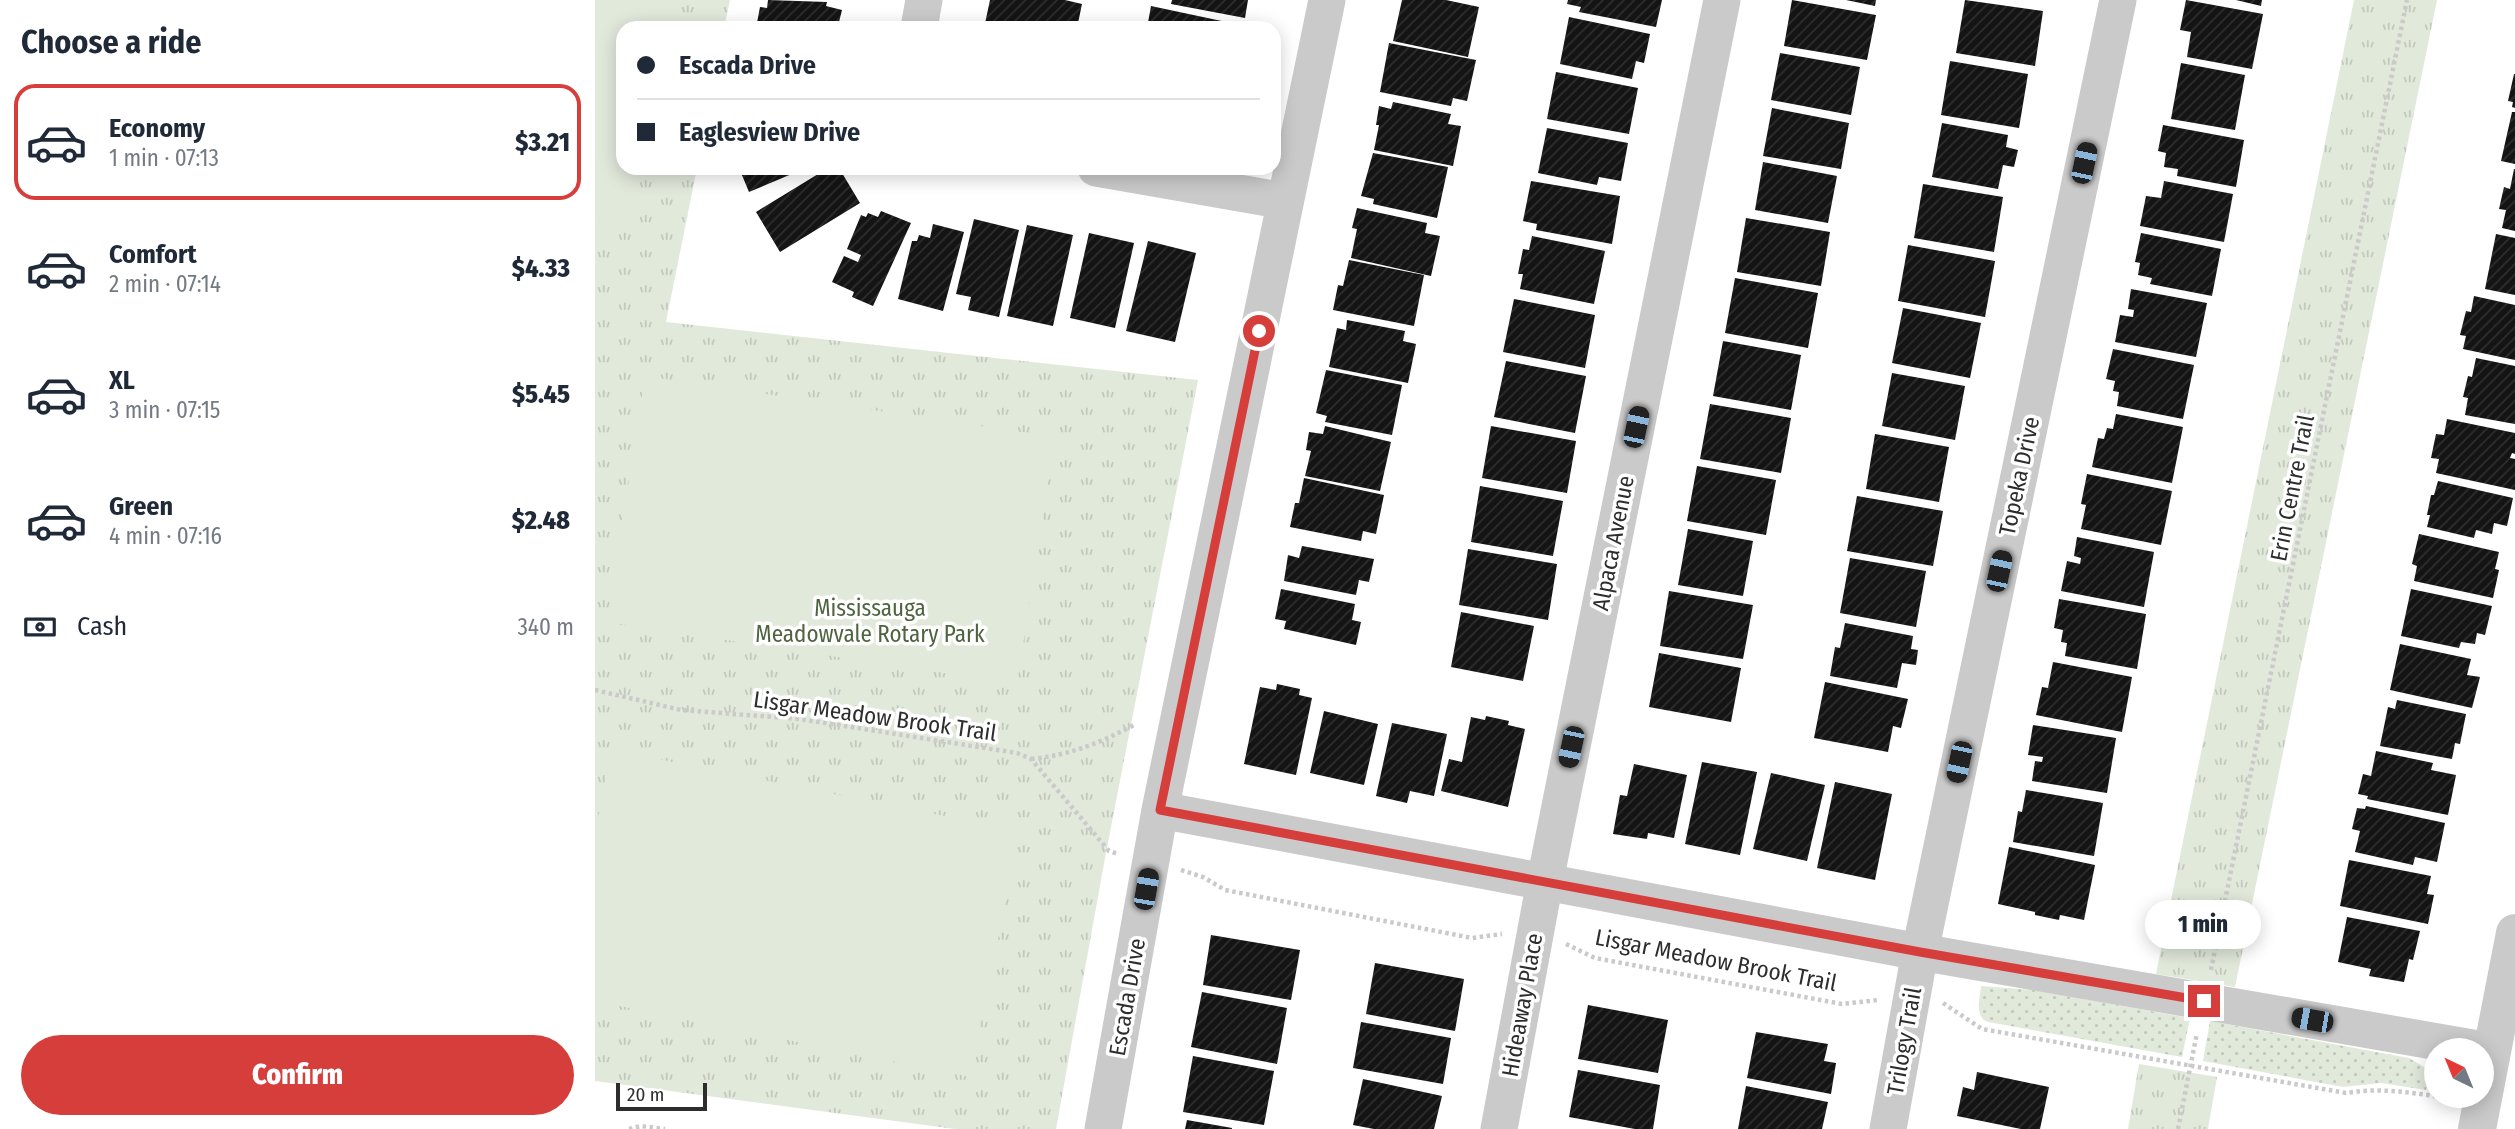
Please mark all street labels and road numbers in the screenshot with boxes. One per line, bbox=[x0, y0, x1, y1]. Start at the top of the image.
street label: Erin Centre Trail bbox=[2264, 412, 2320, 564]
street label: Topeka Drive bbox=[1993, 414, 2045, 538]
street label: Alpaca Avenue bbox=[1586, 473, 1640, 613]
street label: Lisgar Meadow Brook Trail bbox=[752, 685, 998, 747]
street label: Lisgar Meadow Brook Trail bbox=[1593, 923, 1839, 997]
street label: Hideaway Place bbox=[1496, 931, 1548, 1079]
street label: Escada Drive bbox=[1103, 936, 1151, 1058]
street label: Trilogy Trail bbox=[1881, 985, 1927, 1097]

